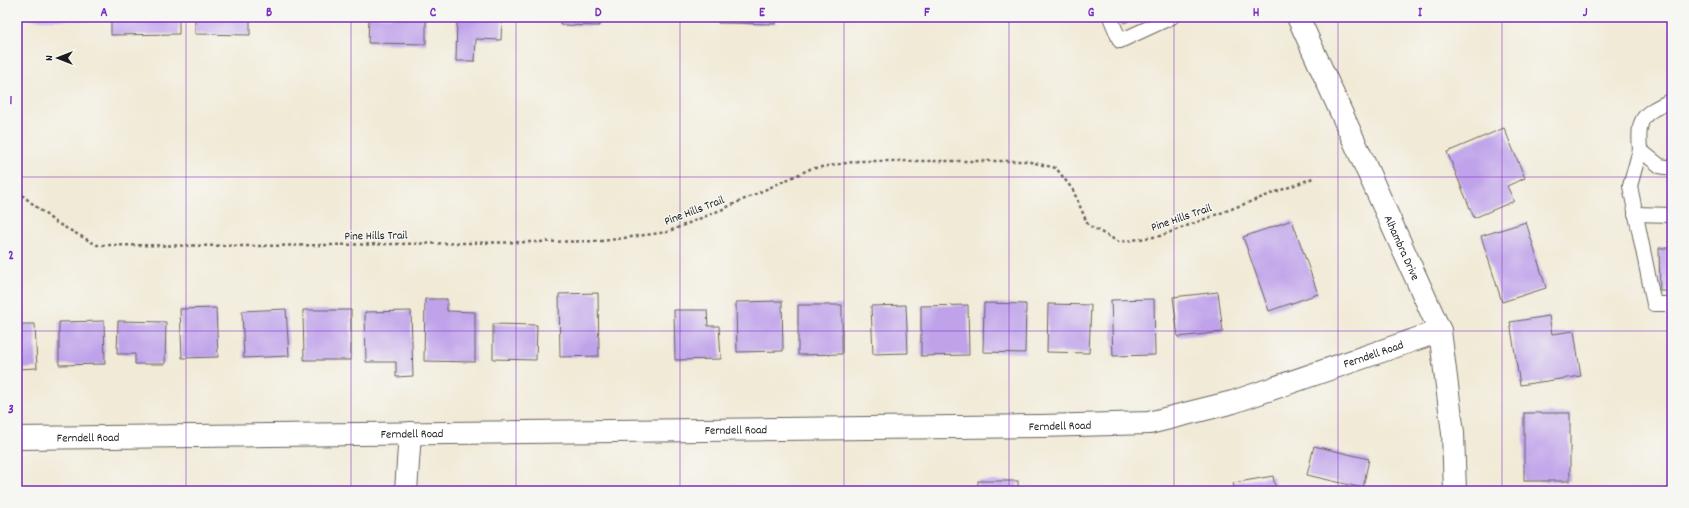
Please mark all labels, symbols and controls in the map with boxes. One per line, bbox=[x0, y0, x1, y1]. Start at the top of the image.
text: A bbox=[100, 4, 108, 23]
text: B bbox=[266, 4, 272, 23]
text: C bbox=[430, 4, 437, 23]
text: D bbox=[595, 4, 602, 23]
text: E bbox=[759, 4, 766, 23]
text: F bbox=[924, 4, 930, 23]
text: G bbox=[1088, 4, 1095, 23]
text: H bbox=[1253, 4, 1260, 23]
text: I bbox=[1418, 4, 1423, 23]
text: J bbox=[1583, 4, 1588, 23]
north arrow bbox=[38, 38, 78, 78]
text: N bbox=[42, 55, 58, 61]
text: 1 bbox=[10, 92, 13, 111]
street label: Pine Hills Trail bbox=[662, 192, 727, 231]
street label: Pine Hills Trail bbox=[1149, 200, 1214, 237]
street label: Alhambra Drive bbox=[1379, 213, 1423, 284]
street label: Pine Hills Trail bbox=[344, 227, 408, 246]
text: 2 bbox=[8, 247, 14, 266]
street label: Ferndell Road bbox=[1341, 337, 1406, 373]
text: 3 bbox=[8, 401, 14, 420]
street label: Ferndell Road bbox=[1029, 418, 1091, 436]
street label: Ferndell Road bbox=[705, 422, 767, 440]
street label: Ferndell Road bbox=[381, 426, 443, 444]
street label: Ferndell Road bbox=[57, 430, 119, 448]

